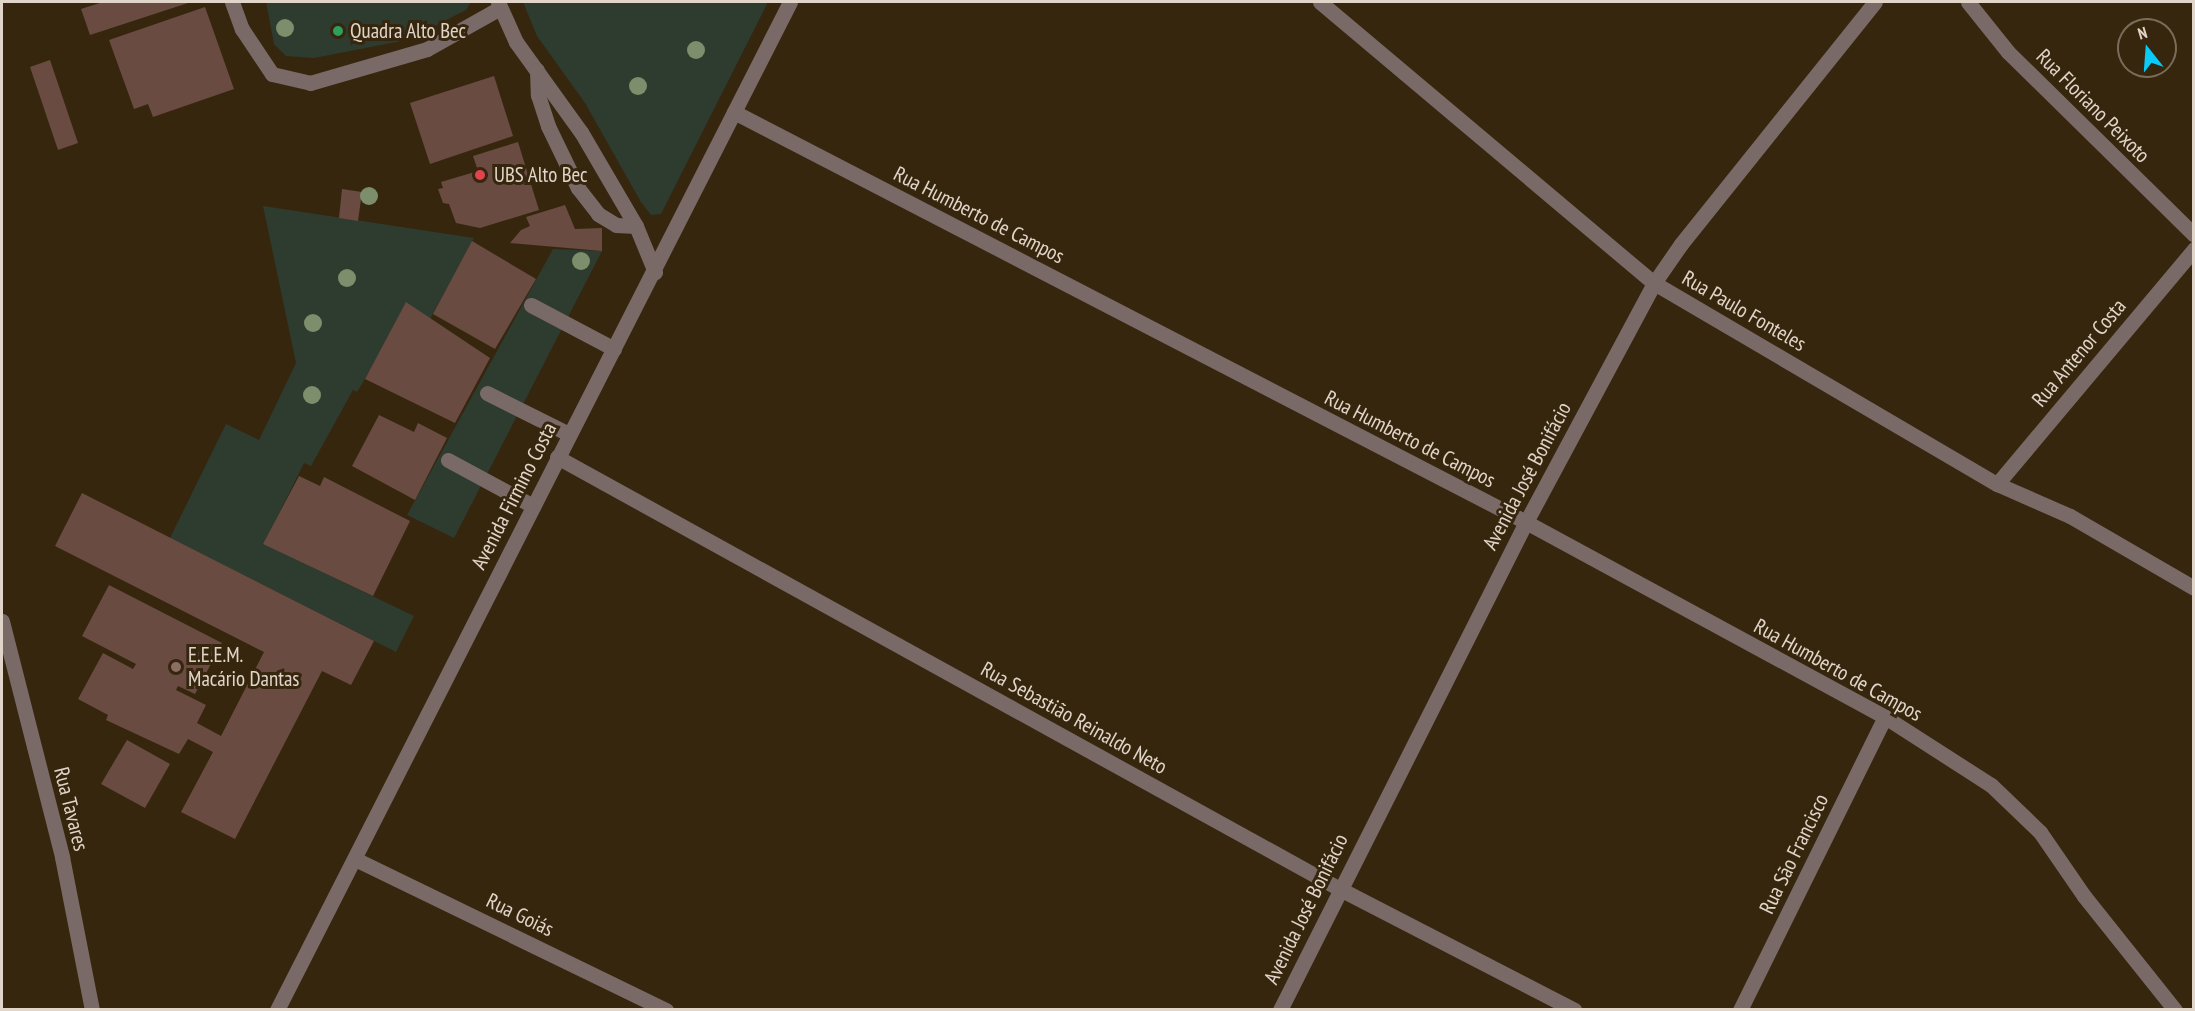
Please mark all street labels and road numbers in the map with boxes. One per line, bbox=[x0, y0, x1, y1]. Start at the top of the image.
street label: Rua Floriano Peixoto bbox=[2031, 44, 2155, 168]
street label: Rua Humberto de Campos bbox=[889, 161, 1069, 269]
street label: Rua Paulo Fonteles bbox=[1678, 265, 1810, 357]
street label: Rua Antenor Costa bbox=[2026, 294, 2132, 412]
street label: Rua Humberto de Campos bbox=[1320, 385, 1500, 493]
street label: Avenida José Bonifácio bbox=[1477, 398, 1577, 554]
street label: Avenida Firmino Costa bbox=[466, 418, 562, 574]
street label: Rua Humberto de Campos bbox=[1750, 613, 1926, 727]
street label: Rua Sebastião Reinaldo Neto bbox=[977, 656, 1171, 780]
street label: Rua Tavares bbox=[48, 764, 94, 854]
street label: Rua São Francisco bbox=[1754, 790, 1834, 918]
street label: Avenida José Bonifácio bbox=[1259, 830, 1353, 988]
street label: Rua Goiás bbox=[482, 888, 558, 942]

